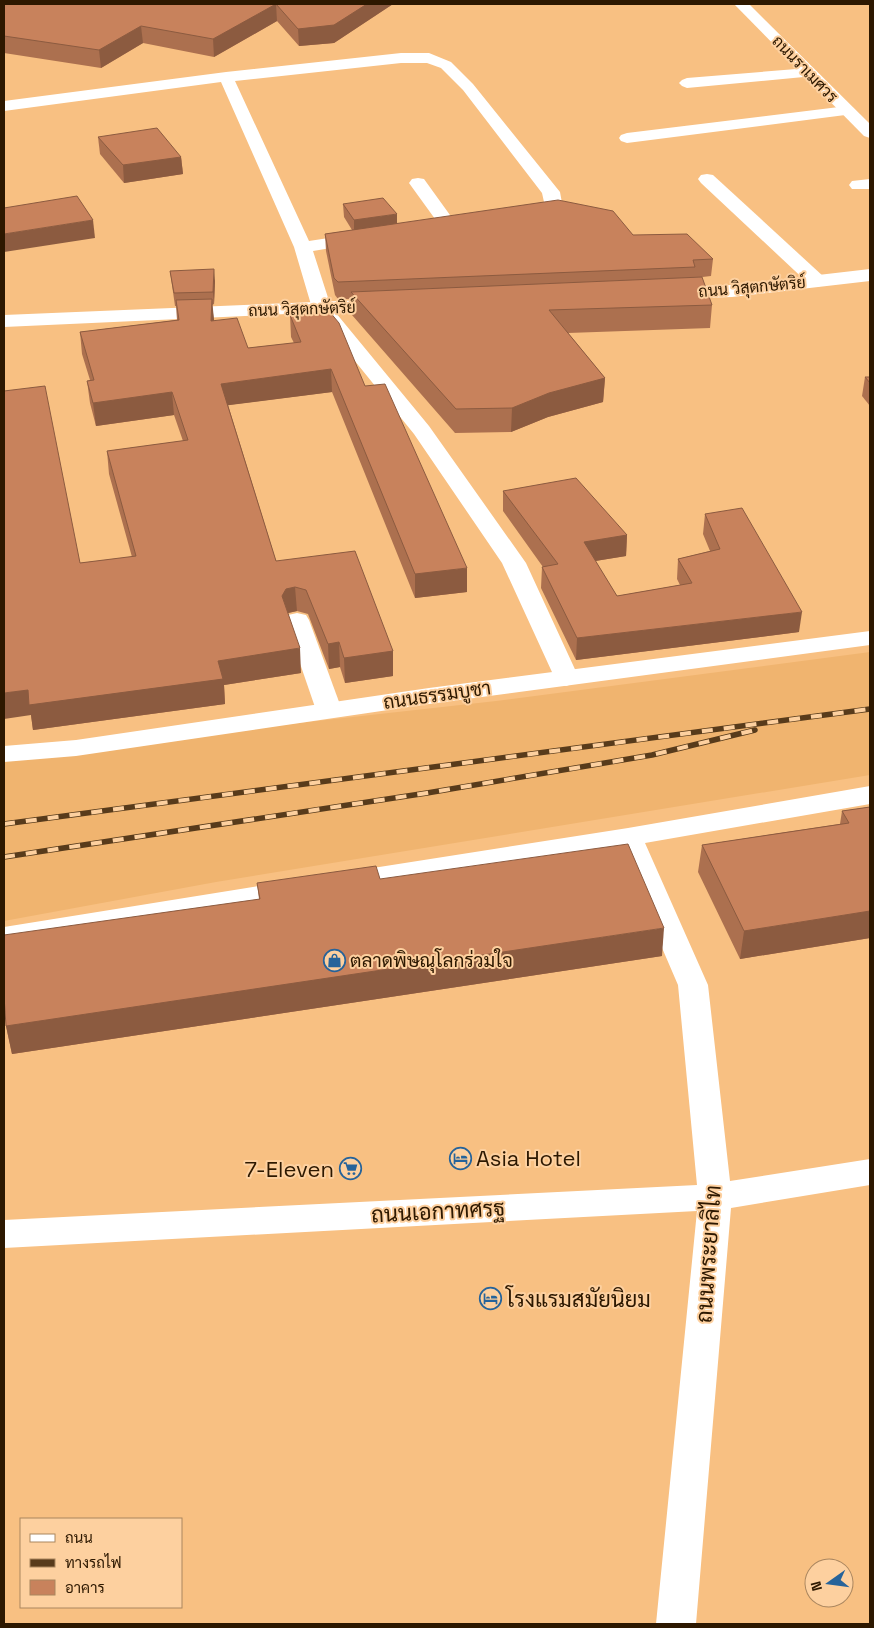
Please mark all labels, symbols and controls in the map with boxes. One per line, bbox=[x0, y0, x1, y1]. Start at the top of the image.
street label: ถนนราเมศวร bbox=[768, 31, 842, 107]
street label: ถนน วิสุตกษัตริย์ bbox=[697, 270, 807, 303]
street label: ถนน วิสุตกษัตริย์ bbox=[248, 295, 356, 322]
street label: ถนนธรรมบูชา bbox=[381, 675, 493, 716]
shop icon: ตลาดพิษณุโลกร่วมใจ bbox=[322, 948, 346, 972]
place label: ตลาดพิษณุโลกร่วมใจ bbox=[350, 948, 513, 973]
place label: Asia Hotel bbox=[476, 1144, 581, 1172]
hotel icon: Asia Hotel bbox=[448, 1146, 472, 1170]
place label: 7-Eleven bbox=[245, 1155, 334, 1183]
supermarket icon: 7-Eleven bbox=[338, 1157, 362, 1181]
street label: ถนนพระยาลิไท bbox=[689, 1184, 727, 1324]
street label: ถนนเอกาทศรฐ bbox=[370, 1194, 506, 1230]
place label: โรงแรมสมัยนิยม bbox=[505, 1285, 651, 1313]
hotel icon: โรงแรมสมัยนิยม bbox=[478, 1287, 502, 1311]
legend bbox=[20, 1518, 182, 1608]
text: ถนน bbox=[65, 1528, 93, 1547]
text: ทางรถไฟ bbox=[65, 1553, 122, 1572]
north arrow bbox=[804, 1558, 854, 1608]
text: อาคาร bbox=[65, 1578, 105, 1597]
text: N bbox=[807, 1579, 826, 1593]

